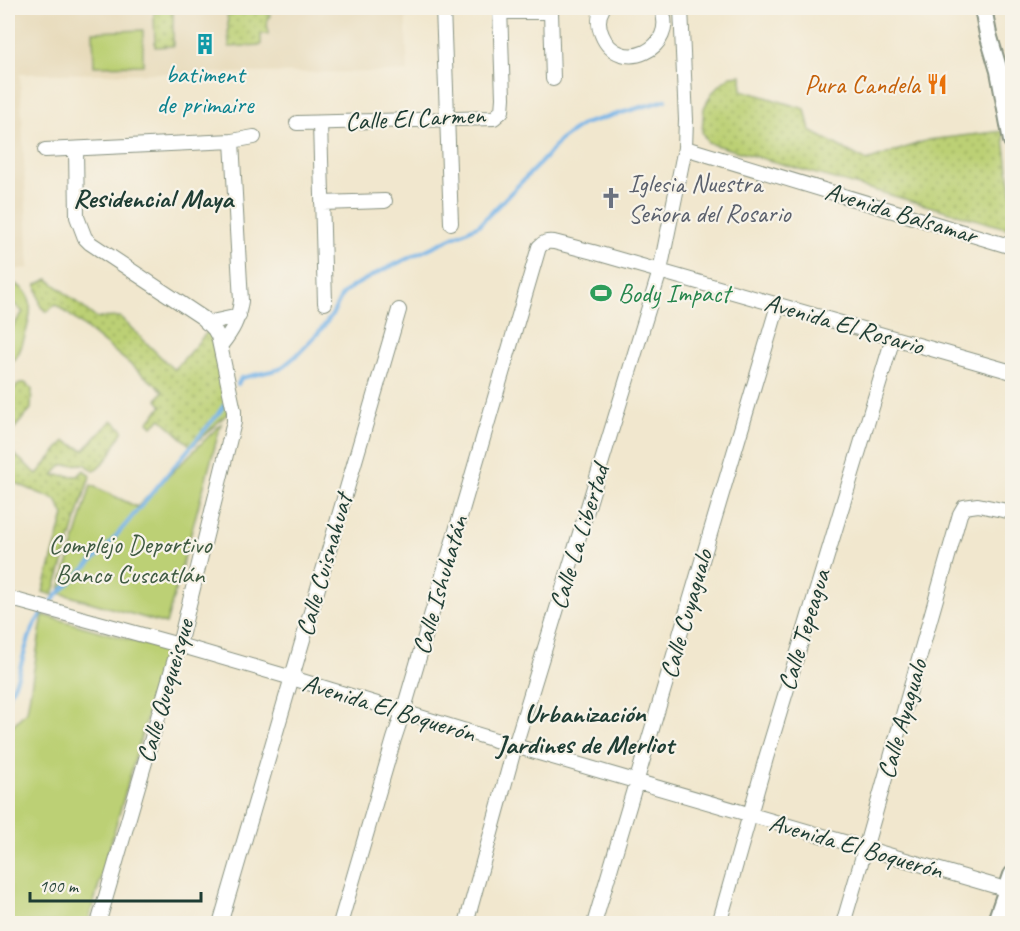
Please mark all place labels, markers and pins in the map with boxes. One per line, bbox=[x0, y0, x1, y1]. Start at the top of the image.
building icon: batiment de primaire bbox=[193, 32, 217, 56]
place label: batiment de primaire bbox=[157, 58, 255, 121]
place label: Pura Candela bbox=[804, 68, 922, 101]
restaurant icon: Pura Candela bbox=[925, 72, 949, 96]
place label: Iglesia Nuestra Señora del Rosario bbox=[628, 167, 792, 230]
church icon: Iglesia Nuestra Señora del Rosario bbox=[599, 186, 623, 210]
place label: Body Impact bbox=[618, 277, 733, 310]
sports icon: Body Impact bbox=[589, 281, 613, 305]

